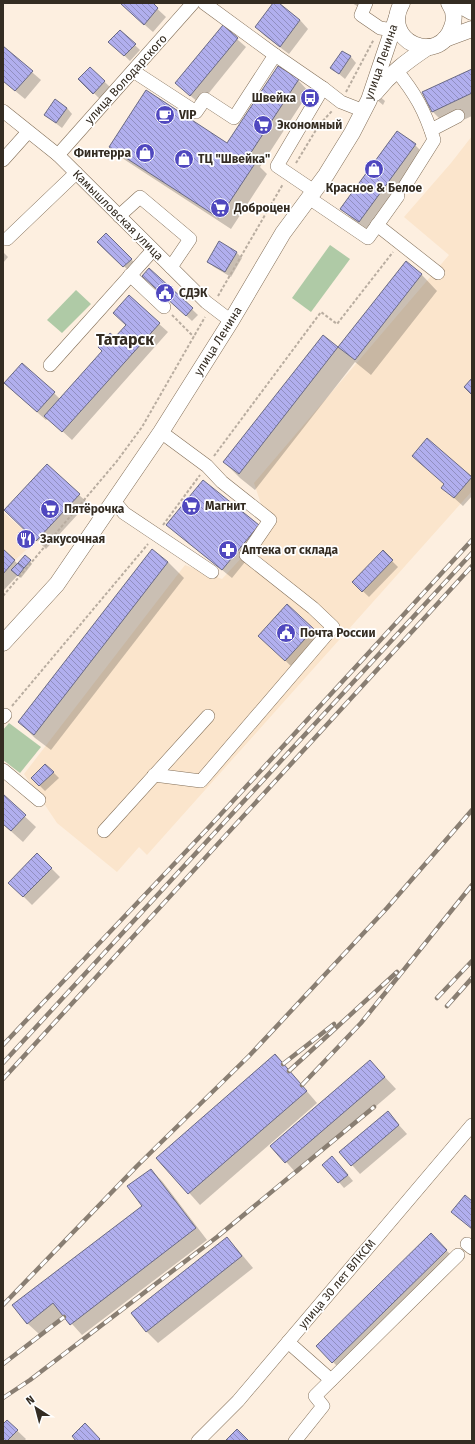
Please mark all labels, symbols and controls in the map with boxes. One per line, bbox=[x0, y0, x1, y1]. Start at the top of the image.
street label: улица Ленина bbox=[362, 22, 400, 102]
street label: улица Володарского bbox=[82, 31, 170, 127]
bus stop icon: Швейка bbox=[299, 87, 321, 109]
place label: Швейка bbox=[252, 91, 296, 105]
cafe icon: VIP bbox=[154, 104, 176, 126]
place label: VIP bbox=[178, 108, 197, 122]
supermarket icon: Экономный bbox=[252, 114, 274, 136]
place label: Экономный bbox=[277, 118, 342, 132]
shop icon: Финтерра bbox=[134, 142, 156, 164]
place label: Финтерра bbox=[74, 146, 131, 160]
shop icon: ТЦ "Швейка" bbox=[173, 148, 195, 170]
place label: ТЦ "Швейка" bbox=[198, 152, 270, 166]
shop icon: Красное & Белое bbox=[363, 158, 385, 180]
street label: Камышловская улица bbox=[70, 167, 166, 263]
place label: Красное & Белое bbox=[326, 181, 423, 195]
supermarket icon: Доброцен bbox=[209, 197, 231, 219]
place label: Доброцен bbox=[233, 201, 290, 215]
public building icon: СДЭК bbox=[154, 282, 176, 304]
place label: СДЭК bbox=[179, 286, 208, 300]
street label: улица Ленина bbox=[191, 304, 245, 378]
district label: Татарск bbox=[96, 330, 154, 349]
supermarket icon: Магнит bbox=[180, 495, 202, 517]
supermarket icon: Пятёрочка bbox=[39, 498, 61, 520]
place label: Магнит bbox=[205, 499, 246, 513]
place label: Пятёрочка bbox=[64, 502, 125, 516]
restaurant icon: Закусочная bbox=[15, 528, 37, 550]
place label: Закусочная bbox=[39, 532, 105, 546]
pharmacy icon: Аптека от склада bbox=[217, 539, 239, 561]
place label: Аптека от склада bbox=[241, 543, 338, 557]
public building icon: Почта России bbox=[275, 622, 297, 644]
place label: Почта России bbox=[300, 626, 375, 640]
street label: улица 30 лет ВЛКСМ bbox=[296, 1236, 378, 1332]
north arrow bbox=[16, 1388, 56, 1428]
text: N bbox=[24, 1393, 37, 1408]

